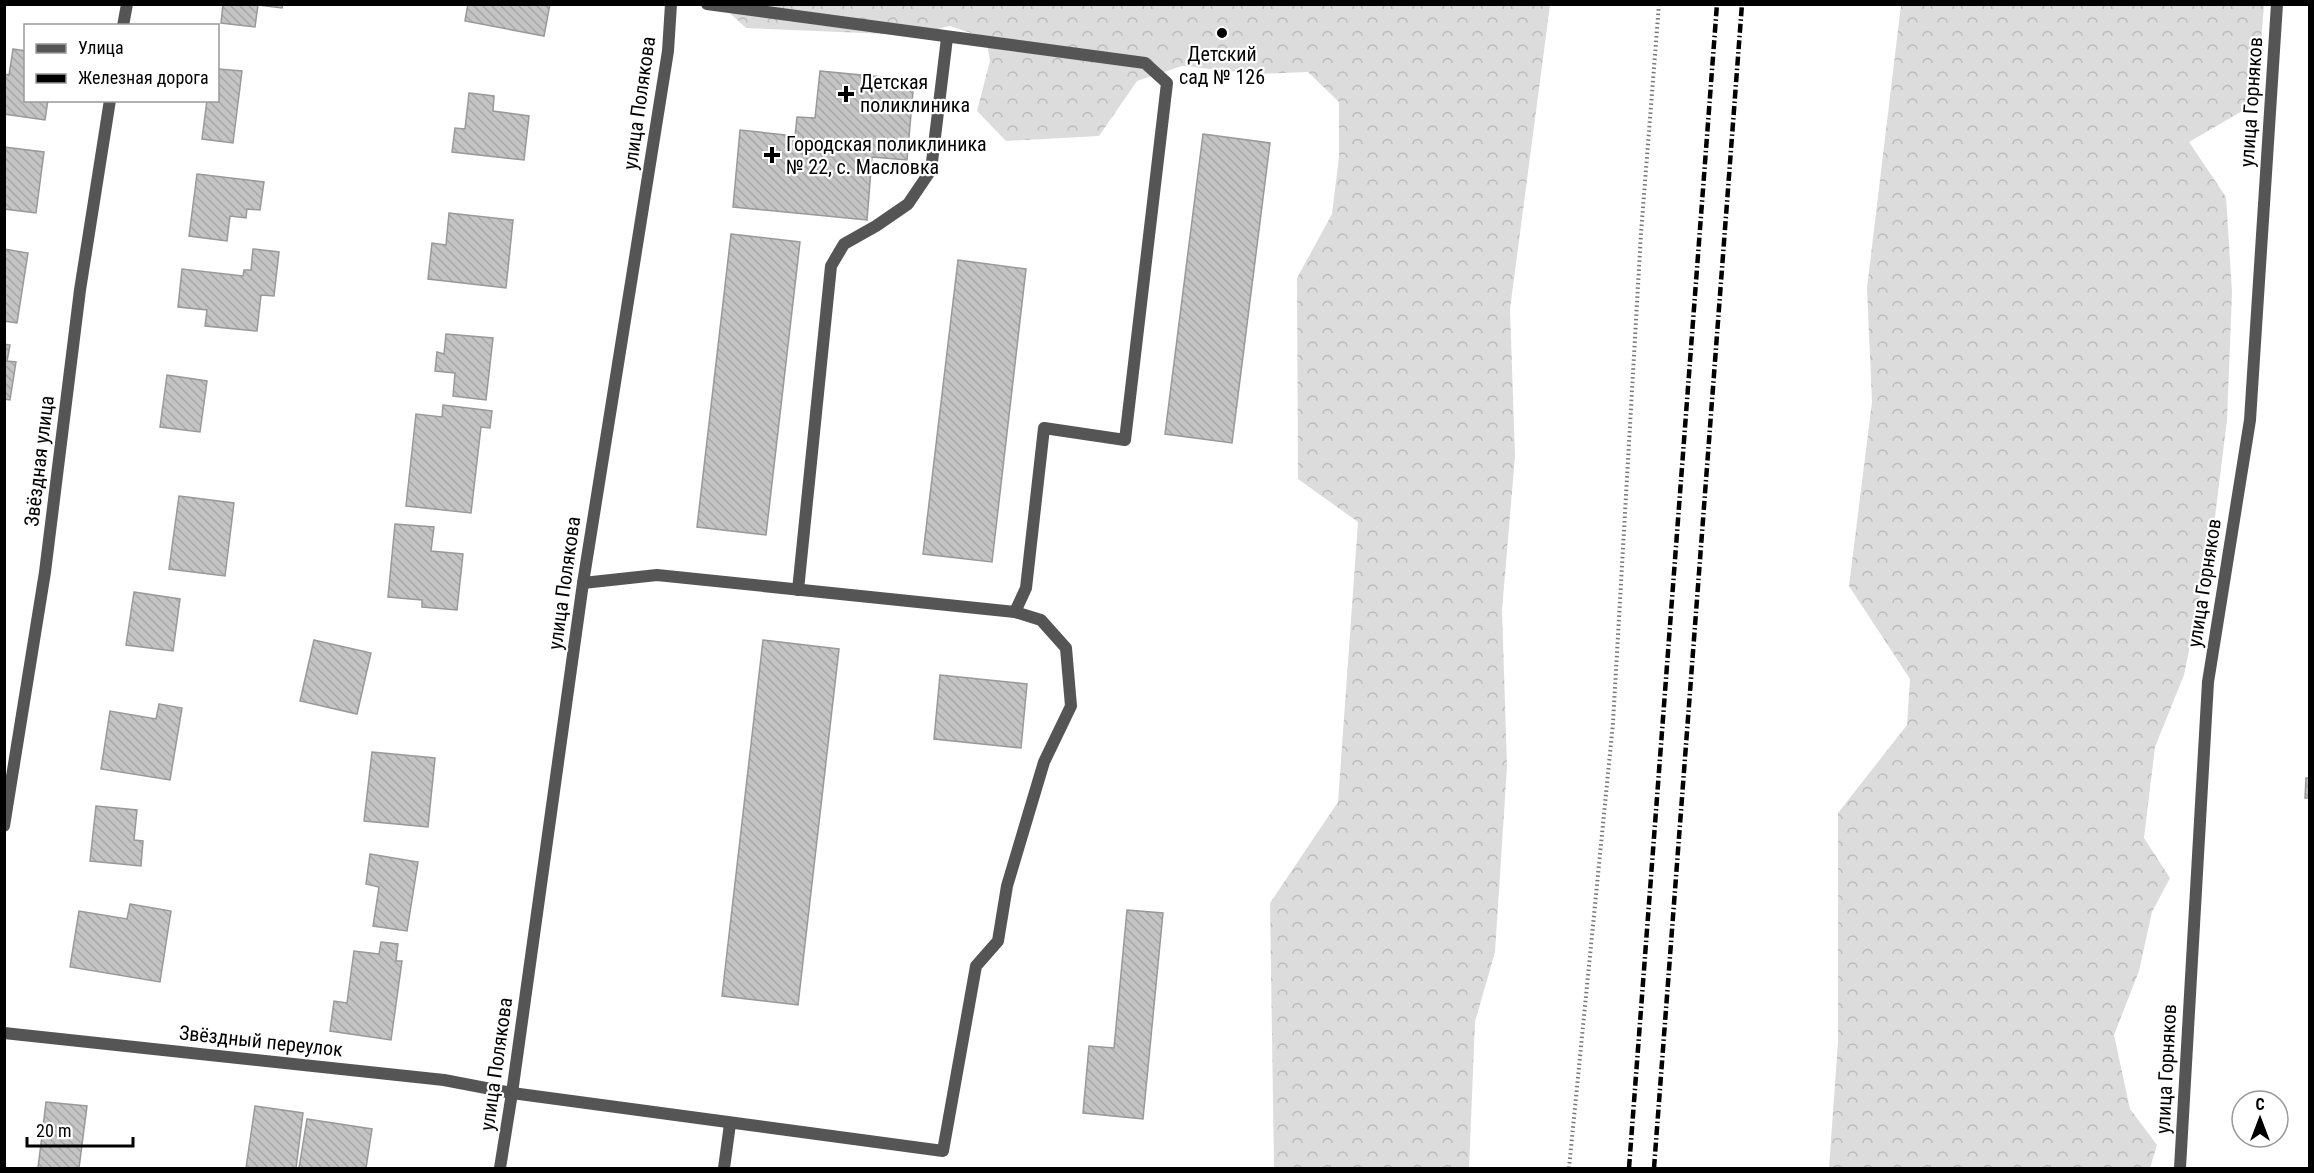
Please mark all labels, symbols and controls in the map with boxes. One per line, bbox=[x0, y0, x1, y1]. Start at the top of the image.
legend bbox=[24, 24, 219, 102]
marker: Детский сад № 126 bbox=[1215, 26, 1229, 40]
street label: улица Полякова bbox=[618, 35, 660, 171]
street label: улица Горняков bbox=[2234, 36, 2268, 168]
text: Улица bbox=[78, 37, 124, 58]
place label: Детский сад № 126 bbox=[1179, 42, 1265, 89]
text: Железная дорога bbox=[78, 67, 209, 88]
place label: Детская поликлиника bbox=[860, 70, 970, 117]
marker: Детская поликлиника bbox=[837, 85, 855, 103]
place label: Городская поликлиника № 22, с. Масловка bbox=[786, 132, 987, 179]
marker: Городская поликлиника № 22, с. Масловка bbox=[763, 146, 781, 164]
street label: Звёздная улица bbox=[19, 394, 59, 528]
street label: улица Полякова bbox=[543, 515, 585, 651]
street label: улица Горняков bbox=[2182, 517, 2226, 649]
street label: улица Полякова bbox=[475, 996, 517, 1132]
street label: улица Горняков bbox=[2151, 1003, 2181, 1135]
street label: Звёздный переулок bbox=[178, 1020, 344, 1062]
north arrow bbox=[2230, 1089, 2290, 1149]
text: С bbox=[2255, 1095, 2265, 1114]
scale bar bbox=[27, 1110, 134, 1148]
text: 20 m bbox=[36, 1120, 71, 1141]

